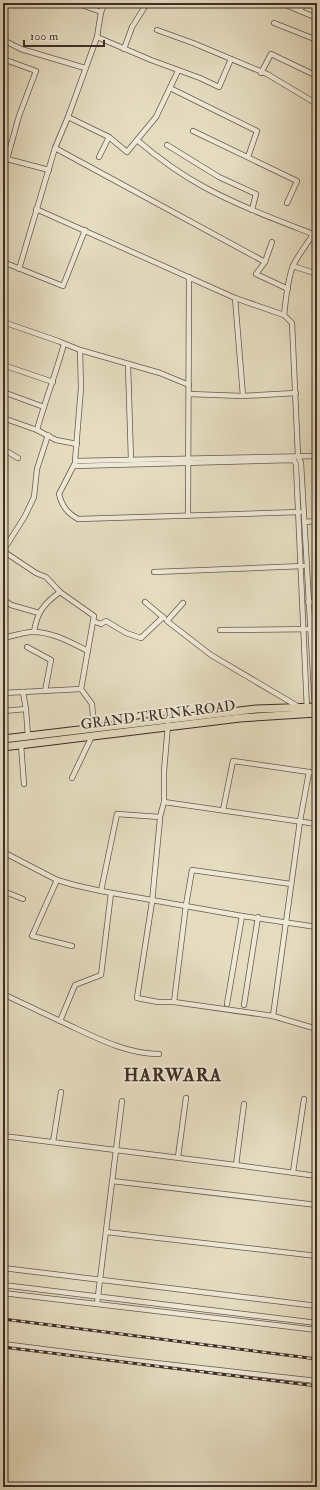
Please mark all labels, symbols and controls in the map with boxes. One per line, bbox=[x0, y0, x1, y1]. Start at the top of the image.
scale bar bbox=[24, 22, 104, 48]
text: 100 m bbox=[30, 29, 59, 44]
street label: GRAND TRUNK ROAD bbox=[80, 697, 236, 733]
district label: HARWARA bbox=[124, 1064, 222, 1087]

